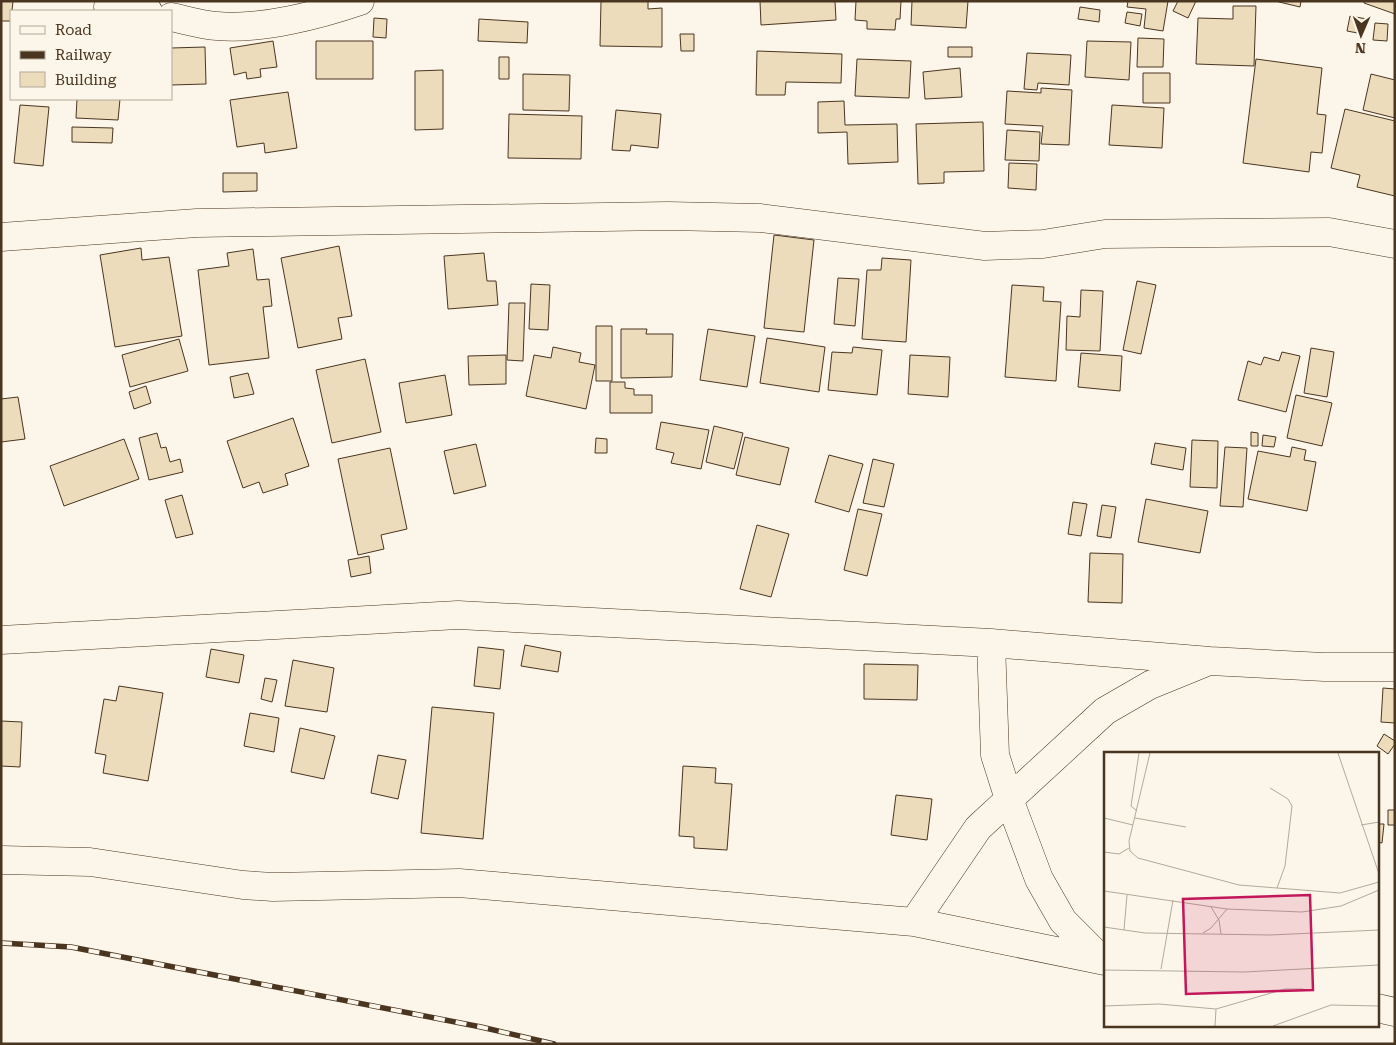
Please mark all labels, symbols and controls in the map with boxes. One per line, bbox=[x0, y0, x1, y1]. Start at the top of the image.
legend bbox=[10, 10, 172, 100]
north arrow bbox=[1336, 10, 1386, 60]
text: Road bbox=[55, 21, 92, 39]
text: N bbox=[1355, 40, 1366, 56]
text: Railway bbox=[55, 46, 112, 64]
text: Building bbox=[55, 71, 117, 89]
inset map bbox=[1104, 752, 1378, 1028]

